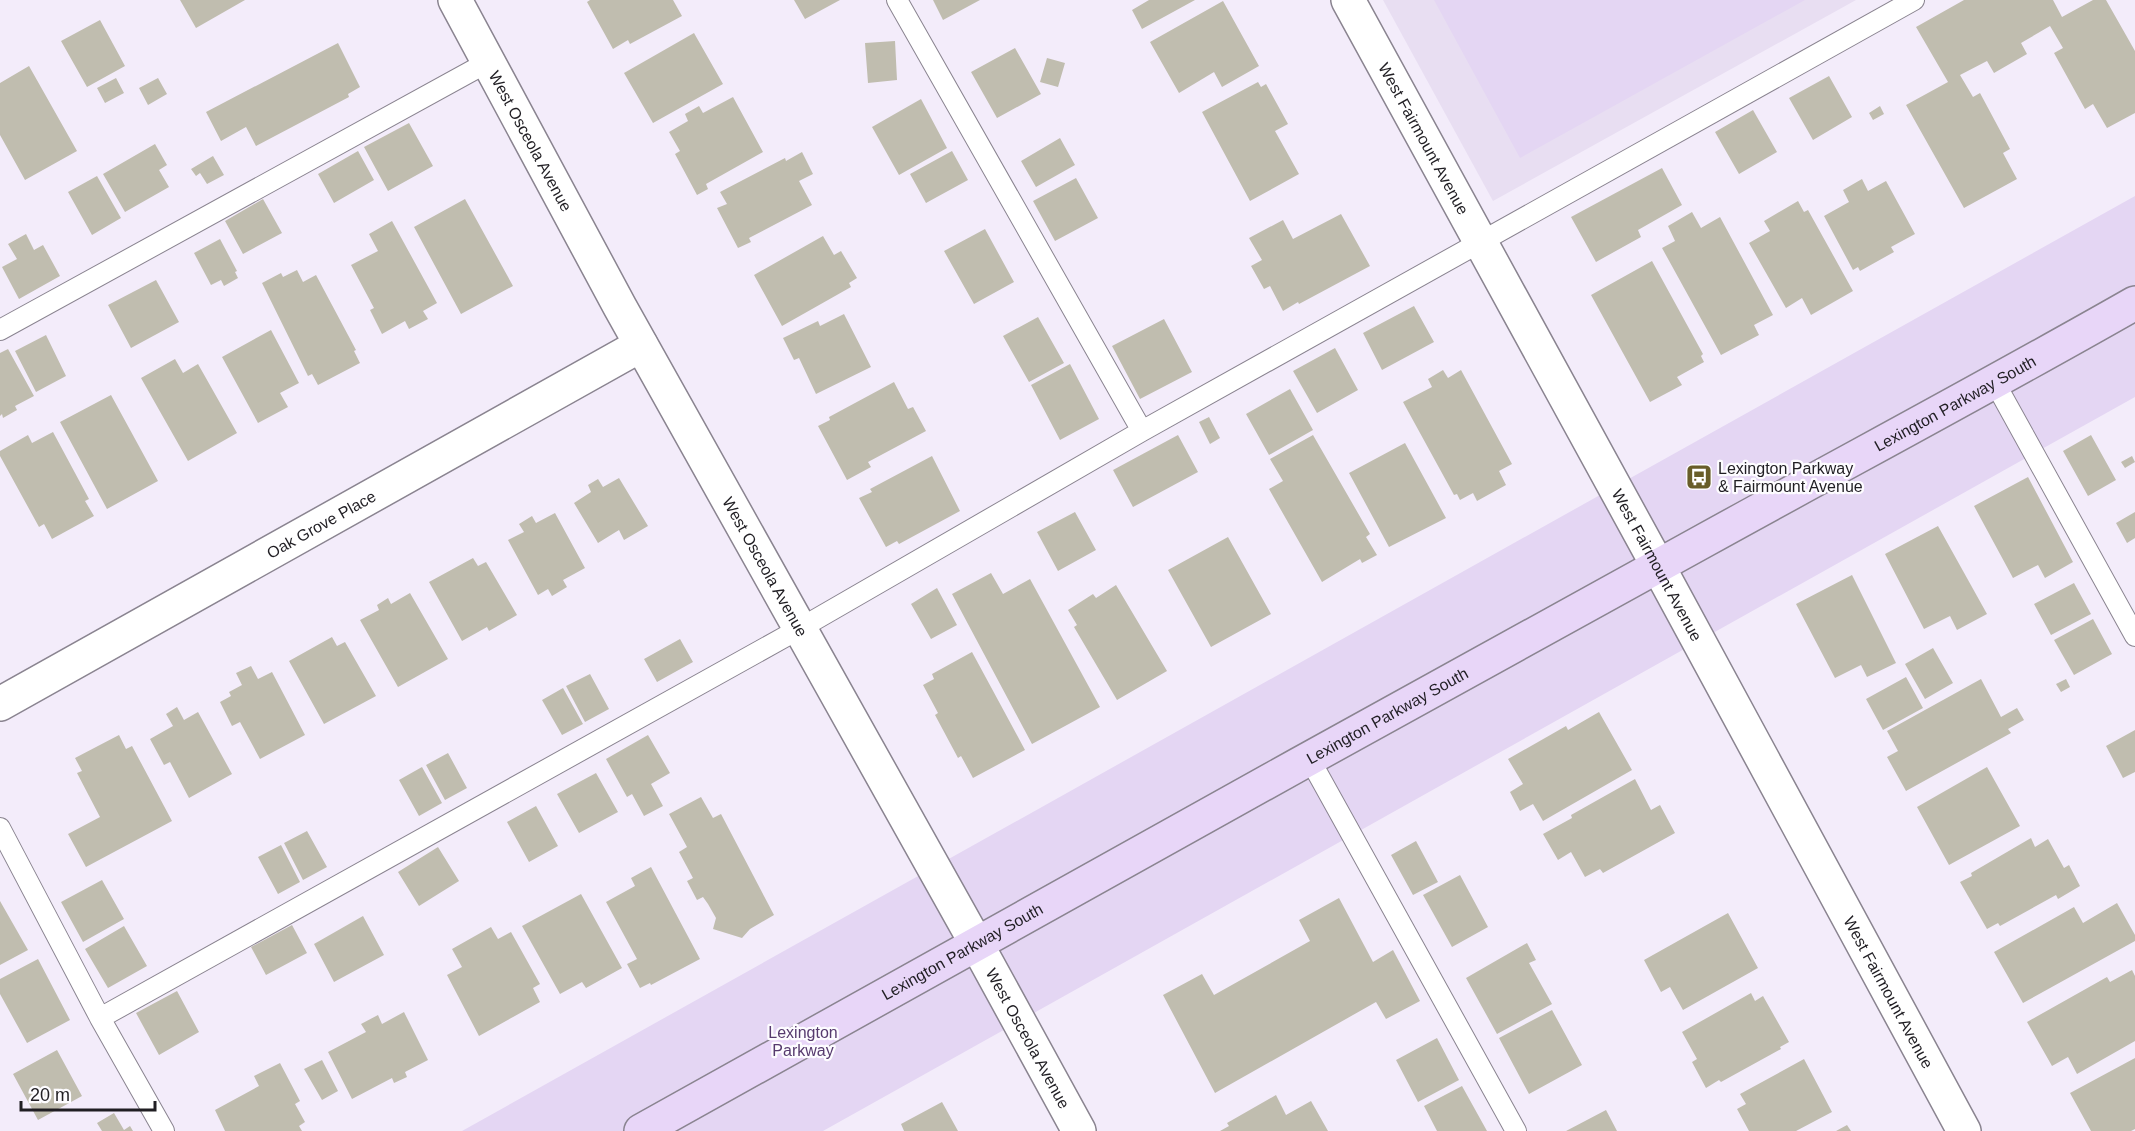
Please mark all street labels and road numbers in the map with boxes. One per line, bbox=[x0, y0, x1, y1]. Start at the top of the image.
street label: West Fairmount Avenue bbox=[1375, 60, 1472, 218]
street label: West Osceola Avenue bbox=[486, 68, 575, 214]
street label: Lexington Parkway South bbox=[1872, 353, 2039, 455]
street label: West Fairmount Avenue bbox=[1609, 486, 1705, 644]
street label: Oak Grove Place bbox=[264, 487, 379, 562]
street label: West Osceola Avenue bbox=[719, 494, 811, 640]
street label: Lexington Parkway South bbox=[1304, 665, 1471, 767]
street label: Lexington Parkway South bbox=[879, 900, 1046, 1003]
street label: West Fairmount Avenue bbox=[1840, 914, 1936, 1071]
street label: West Osceola Avenue bbox=[983, 966, 1073, 1111]

